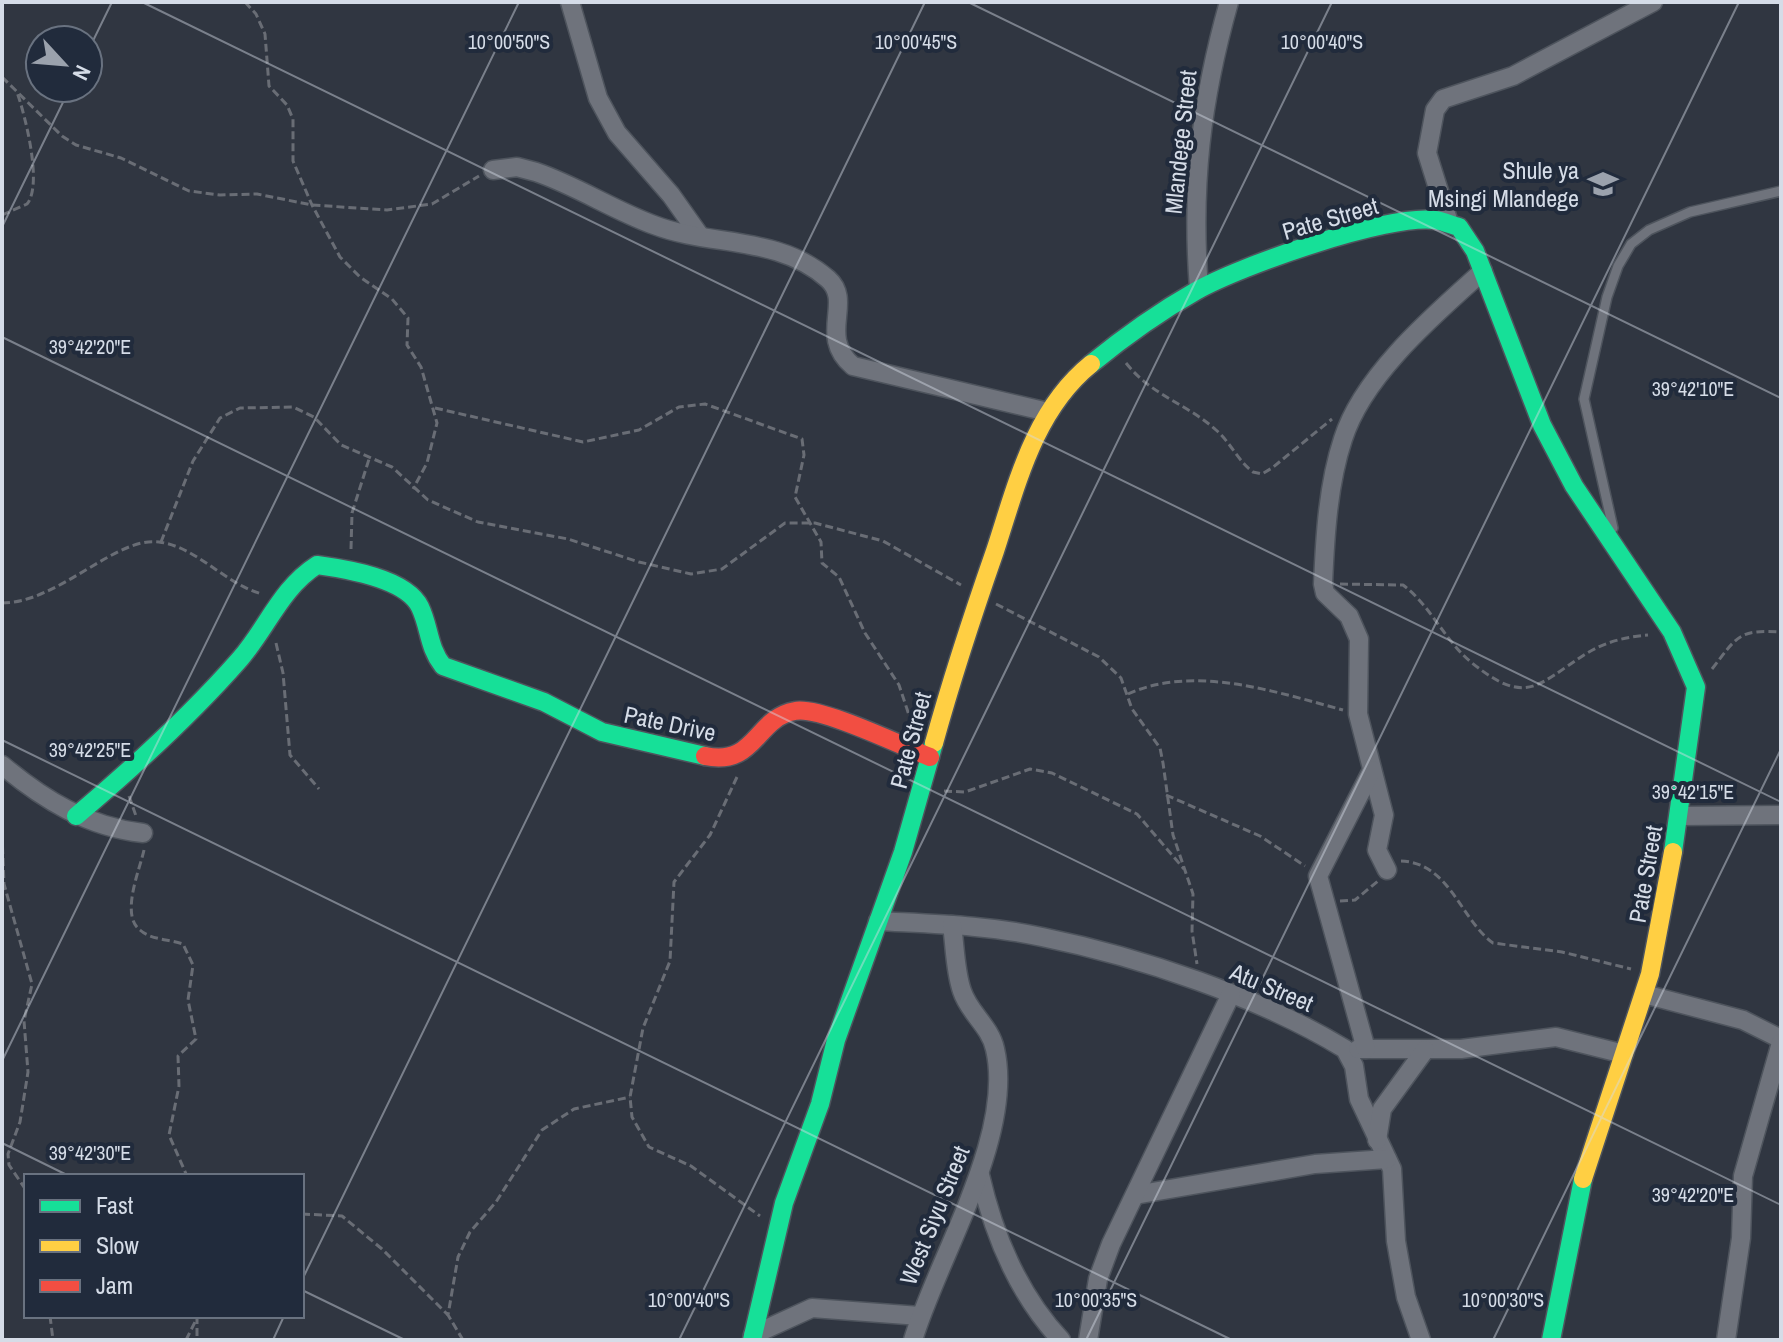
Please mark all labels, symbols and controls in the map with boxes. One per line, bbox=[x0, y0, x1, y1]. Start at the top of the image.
north arrow bbox=[24, 24, 104, 104]
text: 10°00'50"S bbox=[468, 28, 550, 55]
text: 10°00'45"S bbox=[875, 28, 957, 55]
text: 10°00'40"S bbox=[1281, 28, 1363, 55]
text: N bbox=[66, 60, 98, 85]
street label: Mlandege Street bbox=[1157, 68, 1204, 215]
place label: Shule ya Msingi Mlandege bbox=[1428, 154, 1579, 214]
school or university icon: Shule ya Msingi Mlandege bbox=[1586, 167, 1620, 201]
street label: Pate Street bbox=[1278, 189, 1382, 247]
text: 39°42'20"E bbox=[49, 333, 131, 360]
text: 39°42'10"E bbox=[1652, 375, 1734, 402]
street label: Pate Street bbox=[882, 688, 938, 792]
street label: Pate Drive bbox=[621, 698, 719, 748]
text: 39°42'25"E bbox=[49, 736, 131, 763]
text: 39°42'15"E bbox=[1652, 778, 1734, 805]
street label: Pate Street bbox=[1621, 822, 1669, 925]
street label: Atu Street bbox=[1225, 955, 1319, 1019]
text: 39°42'30"E bbox=[49, 1139, 131, 1166]
street label: West Siyu Street bbox=[892, 1140, 977, 1289]
legend bbox=[24, 1174, 304, 1318]
text: 39°42'20"E bbox=[1652, 1181, 1734, 1208]
text: Fast bbox=[96, 1189, 134, 1221]
text: Slow bbox=[96, 1229, 139, 1261]
text: Jam bbox=[96, 1269, 133, 1301]
text: 10°00'40"S bbox=[648, 1286, 730, 1313]
text: 10°00'35"S bbox=[1055, 1286, 1137, 1313]
text: 10°00'30"S bbox=[1462, 1286, 1544, 1313]

